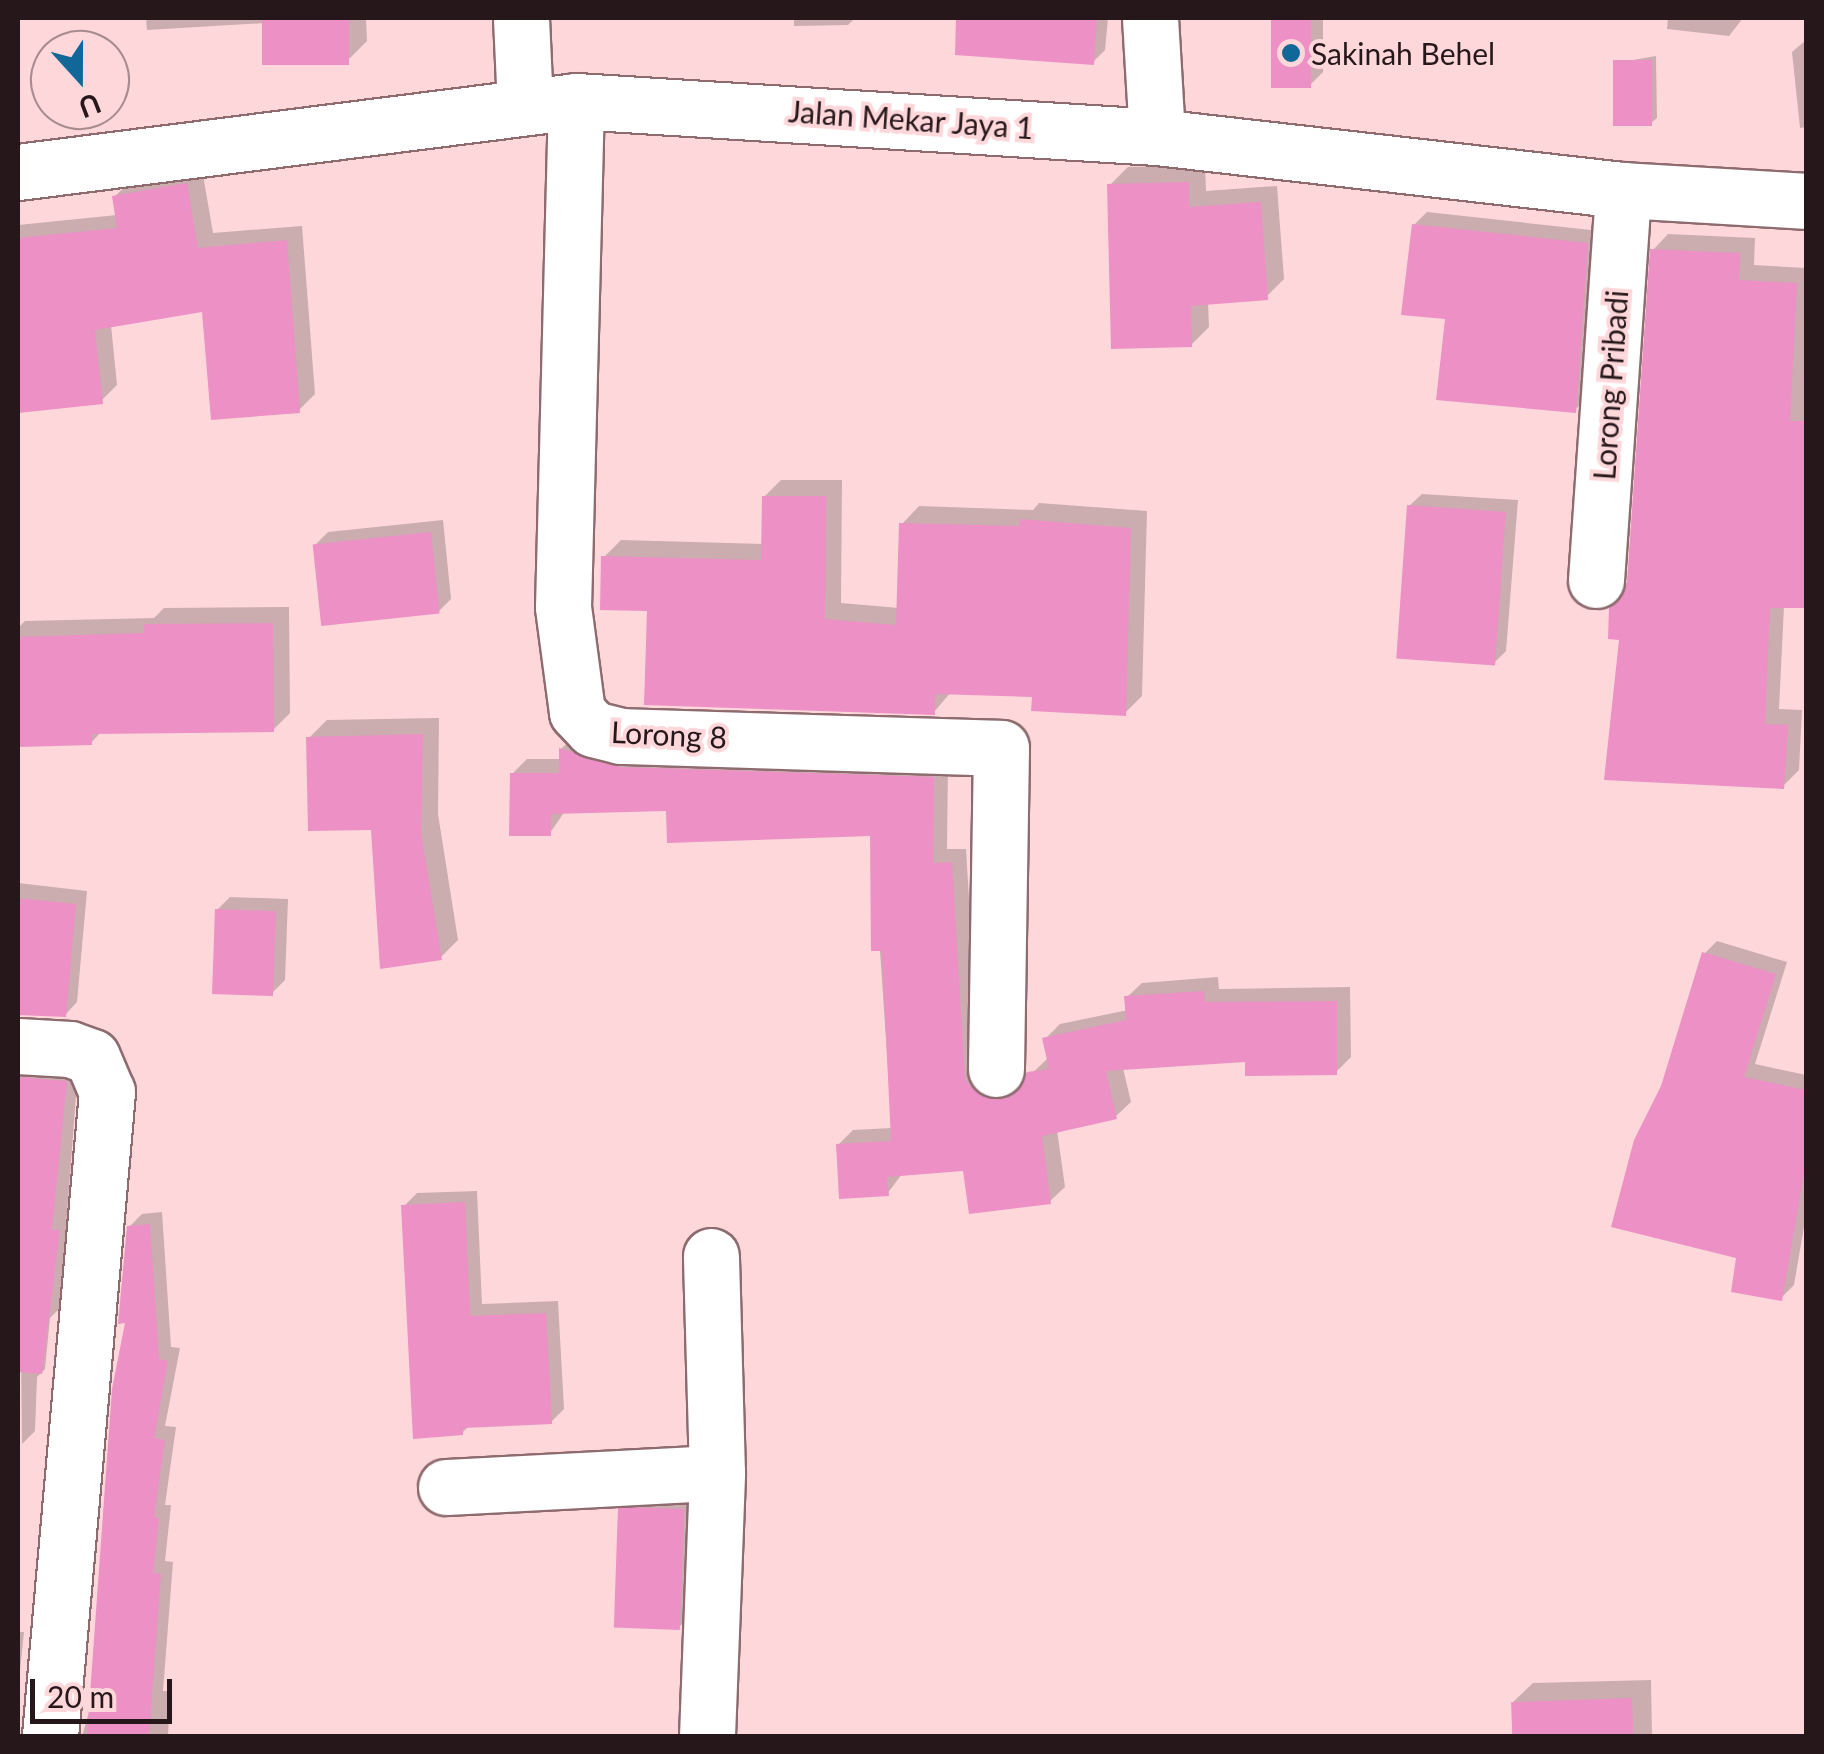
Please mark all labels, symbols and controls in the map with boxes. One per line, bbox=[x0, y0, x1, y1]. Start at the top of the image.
north arrow bbox=[30, 30, 130, 130]
place label: Sakinah Behel bbox=[1311, 35, 1495, 71]
marker: Sakinah Behel bbox=[1280, 42, 1302, 64]
text: U bbox=[74, 87, 106, 126]
street label: Jalan Mekar Jaya 1 bbox=[786, 92, 1036, 146]
street label: Lorong Pribadi bbox=[1585, 289, 1635, 481]
street label: Lorong 8 bbox=[610, 713, 728, 755]
scale bar bbox=[35, 1659, 178, 1721]
text: 20 m bbox=[47, 1678, 114, 1714]

